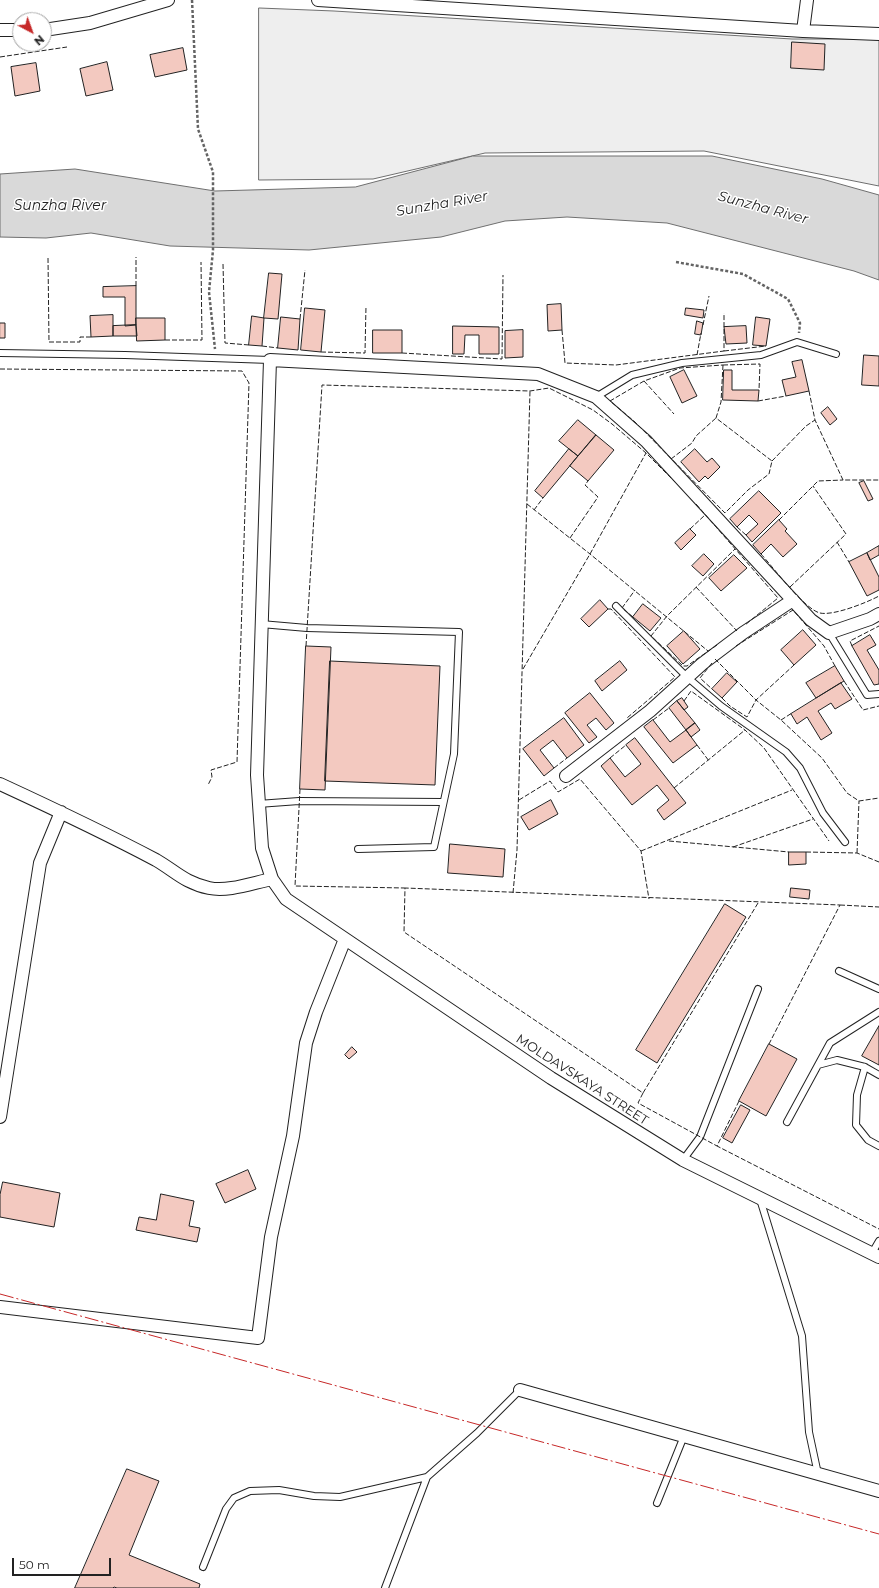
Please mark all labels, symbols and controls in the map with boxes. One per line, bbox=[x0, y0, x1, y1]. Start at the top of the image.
north arrow bbox=[12, 12, 52, 52]
text: N bbox=[31, 32, 47, 48]
water label: Sunzha River bbox=[395, 188, 489, 220]
water label: Sunzha River bbox=[716, 188, 810, 228]
water label: Sunzha River bbox=[14, 198, 106, 214]
street label: MOLDAVSKAYA STREET bbox=[513, 1031, 651, 1129]
scale bar bbox=[14, 1550, 113, 1576]
text: 50 m bbox=[19, 1557, 50, 1572]

